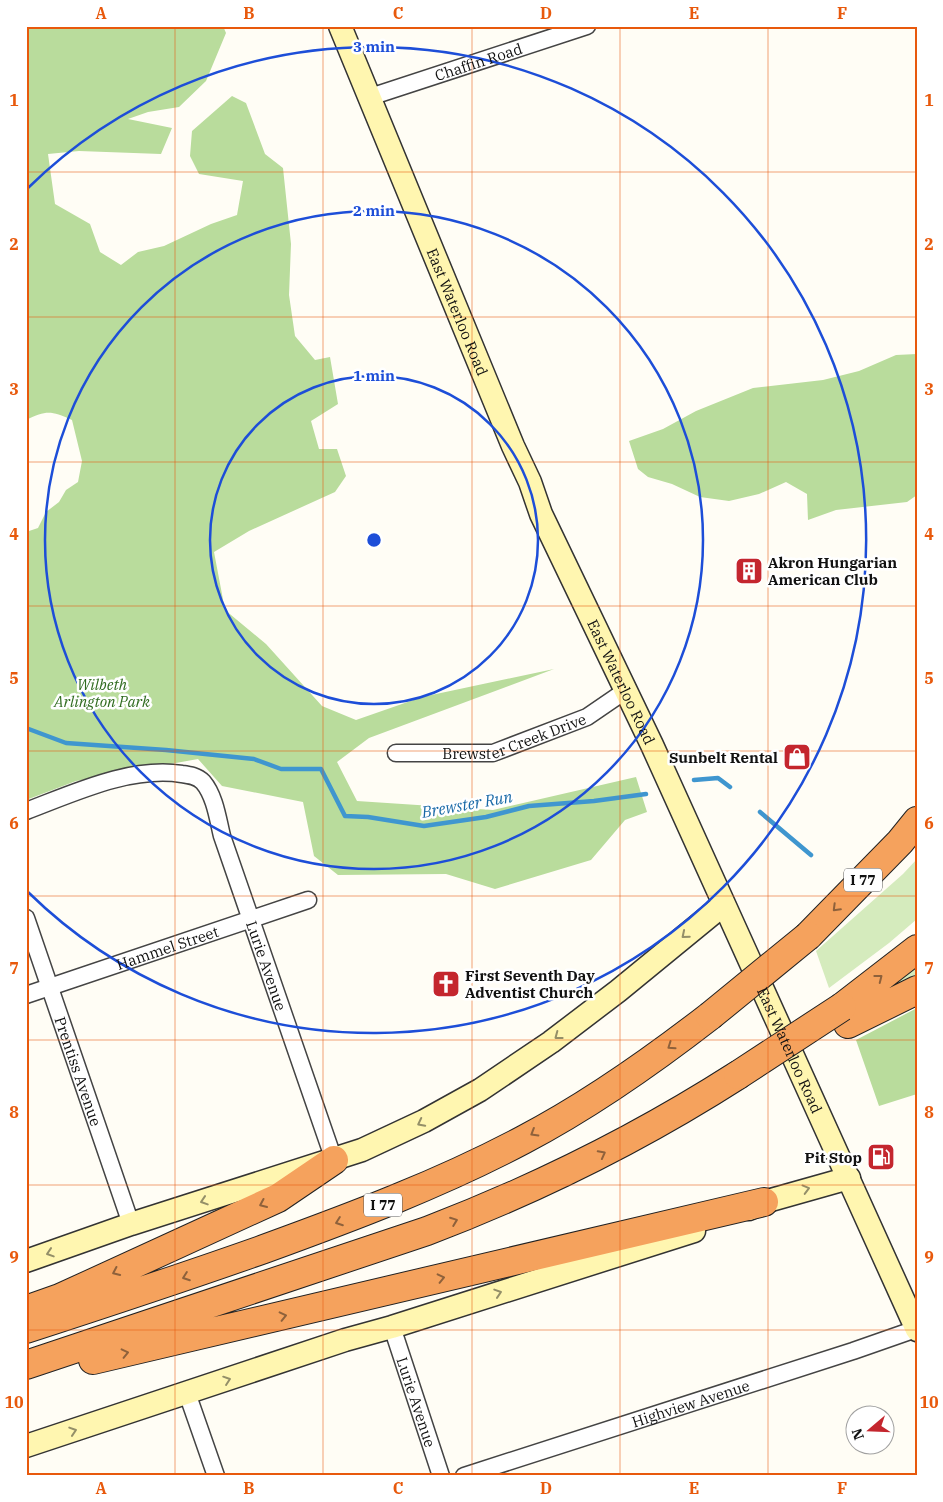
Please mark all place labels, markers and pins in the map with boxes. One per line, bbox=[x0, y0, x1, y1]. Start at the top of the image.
centre of rings bbox=[365, 531, 383, 549]
place label: Akron Hungarian American Club bbox=[768, 553, 897, 589]
building icon: Akron Hungarian American Club bbox=[734, 556, 764, 586]
shop icon: Sunbelt Rental bbox=[782, 742, 812, 772]
place label: Sunbelt Rental bbox=[669, 748, 778, 767]
place label: First Seventh Day Adventist Church bbox=[465, 966, 595, 1002]
church icon: First Seventh Day Adventist Church bbox=[431, 969, 461, 999]
fuel station icon: Pit Stop bbox=[866, 1142, 896, 1172]
place label: Pit Stop bbox=[804, 1148, 862, 1167]

